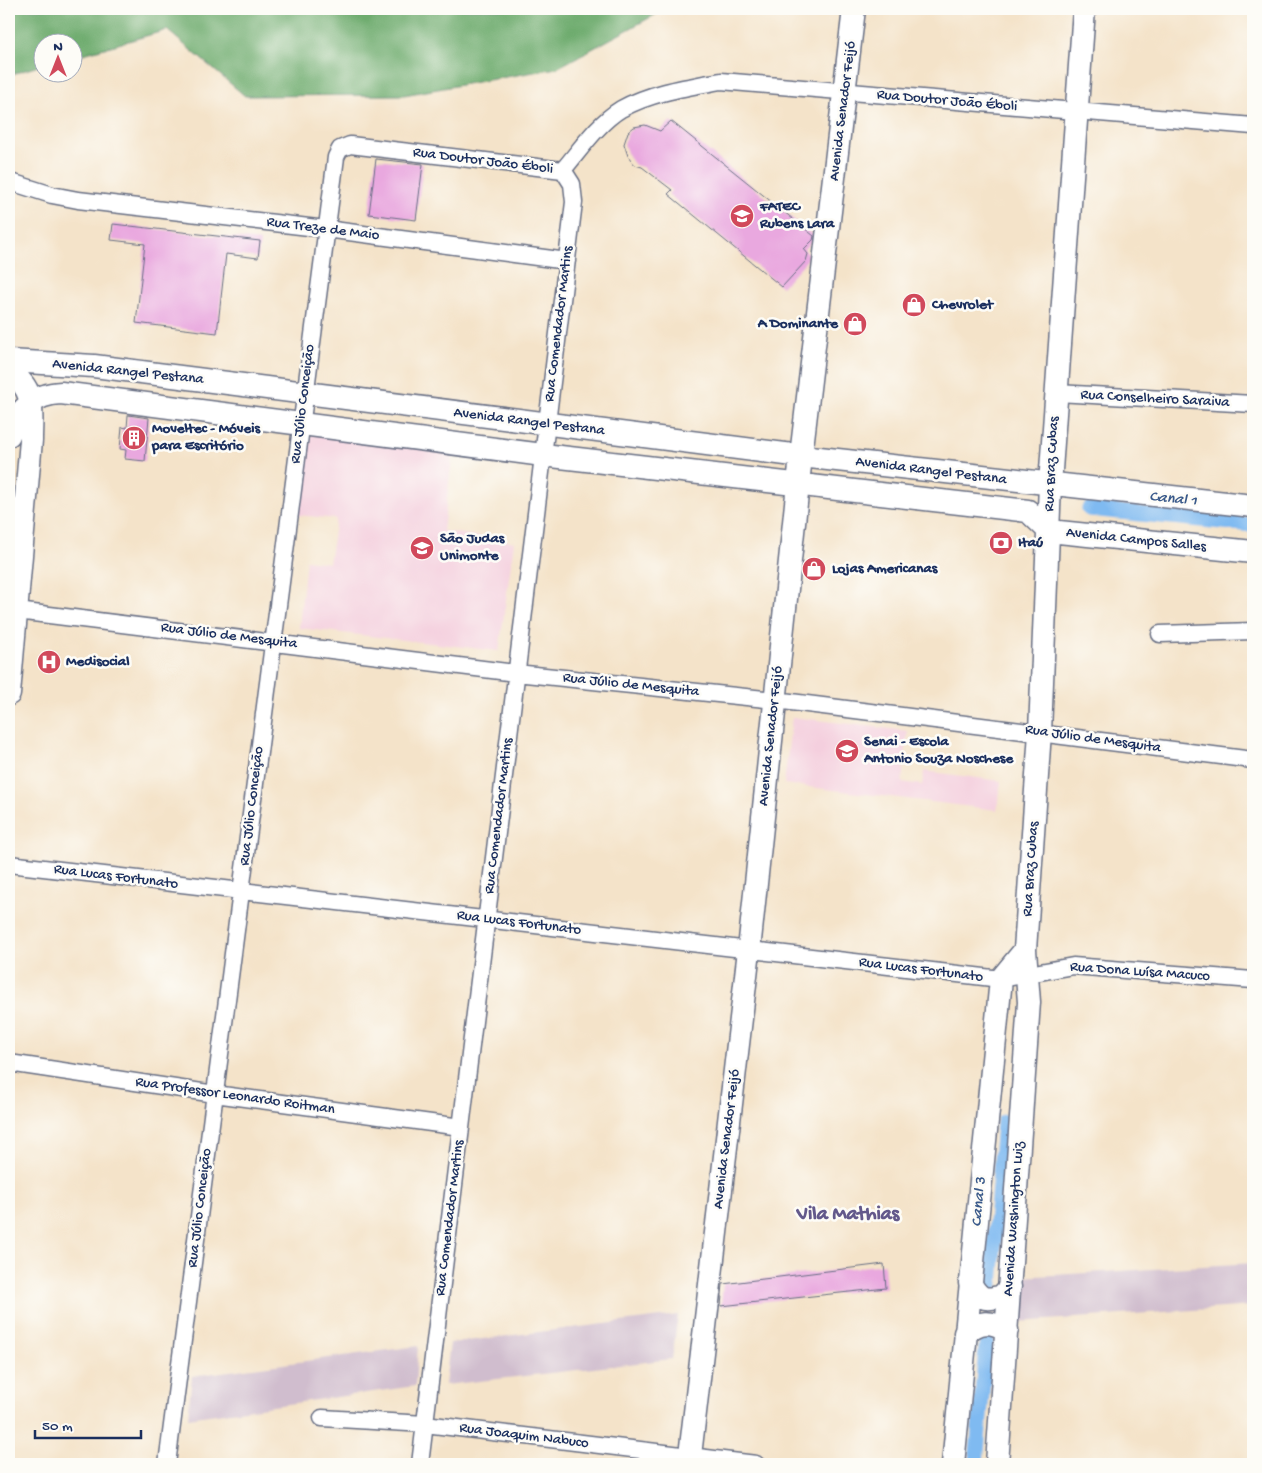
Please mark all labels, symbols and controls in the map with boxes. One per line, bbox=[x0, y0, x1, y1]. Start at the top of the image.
north arrow bbox=[32, 32, 82, 82]
text: N bbox=[53, 39, 63, 56]
street label: Avenida Senador Feijó bbox=[825, 40, 861, 182]
street label: Rua Doutor João Éboli bbox=[876, 86, 1018, 116]
street label: Rua Doutor João Éboli bbox=[412, 143, 554, 179]
place label: FATEC Rubens Lara bbox=[759, 198, 835, 233]
school or university icon: FATEC Rubens Lara bbox=[729, 203, 755, 229]
street label: Rua Treze de Maio bbox=[266, 213, 381, 245]
street label: Rua Comendador Martins bbox=[541, 245, 578, 403]
shop icon: Chevrolet bbox=[901, 292, 927, 318]
place label: Chevrolet bbox=[931, 296, 995, 314]
shop icon: A Dominante bbox=[842, 311, 868, 337]
place label: A Dominante bbox=[757, 315, 839, 333]
street label: Rua Júlio Conceição bbox=[287, 343, 319, 465]
street label: Avenida Rangel Pestana bbox=[51, 355, 205, 389]
street label: Rua Conselheiro Saraiva bbox=[1080, 386, 1231, 412]
street label: Avenida Rangel Pestana bbox=[452, 404, 606, 440]
street label: Rua Braz Cubas bbox=[1041, 416, 1064, 512]
place label: Moveltec - Móveis para Escritório bbox=[151, 420, 261, 455]
building icon: Moveltec - Móveis para Escritório bbox=[121, 425, 147, 451]
street label: Avenida Rangel Pestana bbox=[854, 453, 1008, 489]
water label: Canal 1 bbox=[1148, 488, 1198, 512]
street label: Avenida Campos Salles bbox=[1065, 524, 1207, 556]
place label: São Judas Unimonte bbox=[440, 530, 506, 565]
bank icon: Itaú bbox=[988, 530, 1014, 556]
place label: Itaú bbox=[1018, 534, 1044, 552]
school or university icon: São Judas Unimonte bbox=[409, 535, 435, 561]
shop icon: Lojas Americanas bbox=[801, 556, 827, 582]
place label: Lojas Americanas bbox=[832, 560, 939, 578]
street label: Rua Júlio de Mesquita bbox=[160, 619, 299, 653]
hospital icon: Medisocial bbox=[36, 649, 62, 675]
place label: Medisocial bbox=[66, 653, 130, 671]
street label: Avenida Senador Feijó bbox=[755, 665, 787, 807]
street label: Rua Júlio de Mesquita bbox=[562, 669, 701, 701]
street label: Rua Júlio de Mesquita bbox=[1024, 721, 1163, 758]
place label: Senai - Escola Antonio Souza Noschese bbox=[863, 733, 1014, 768]
street label: Rua Comendador Martins bbox=[481, 737, 518, 895]
school or university icon: Senai - Escola Antonio Souza Noschese bbox=[834, 738, 860, 764]
street label: Rua Júlio Conceição bbox=[236, 745, 268, 867]
street label: Rua Braz Cubas bbox=[1019, 820, 1043, 917]
street label: Rua Lucas Fortunato bbox=[53, 860, 179, 894]
street label: Rua Lucas Fortunato bbox=[456, 906, 582, 940]
street label: Rua Lucas Fortunato bbox=[858, 953, 984, 987]
street label: Rua Dona Luísa Macuco bbox=[1069, 958, 1211, 986]
street label: Avenida Senador Feijó bbox=[709, 1068, 745, 1210]
street label: Rua Professor Leonardo Roitman bbox=[134, 1073, 336, 1119]
street label: Rua Comendador Martins bbox=[432, 1139, 469, 1297]
street label: Avenida Washington Luiz bbox=[1000, 1141, 1028, 1297]
street label: Rua Júlio Conceição bbox=[184, 1147, 216, 1269]
water label: Canal 3 bbox=[968, 1176, 992, 1228]
district label: Vila Mathias bbox=[796, 1204, 901, 1227]
scale bar bbox=[35, 1408, 141, 1440]
text: 50 m bbox=[42, 1418, 73, 1436]
street label: Rua Joaquim Nabuco bbox=[458, 1419, 590, 1453]

